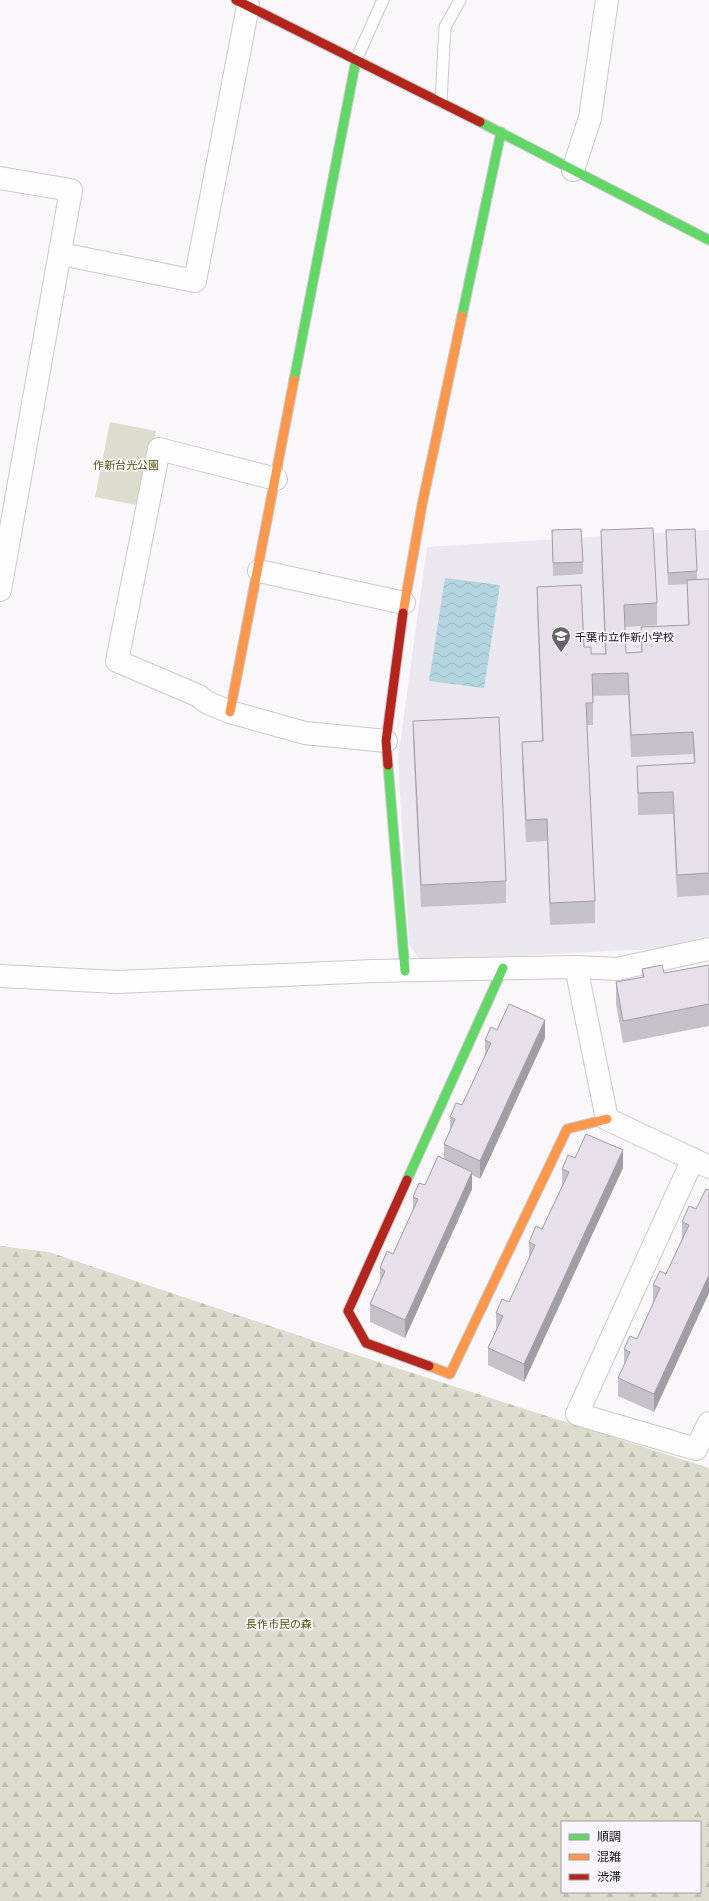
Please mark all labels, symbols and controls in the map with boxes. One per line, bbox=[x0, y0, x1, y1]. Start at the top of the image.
park label: 作新台光公園 bbox=[93, 457, 159, 472]
school or university icon: 千葉市立作新小学校 bbox=[550, 625, 572, 653]
place label: 千葉市立作新小学校 bbox=[575, 629, 674, 644]
park label: 長作市民の森 bbox=[246, 1616, 312, 1631]
legend bbox=[561, 1821, 701, 1893]
text: 順調 bbox=[597, 1828, 621, 1845]
text: 混雑 bbox=[597, 1848, 621, 1865]
text: 渋滞 bbox=[597, 1868, 621, 1885]

